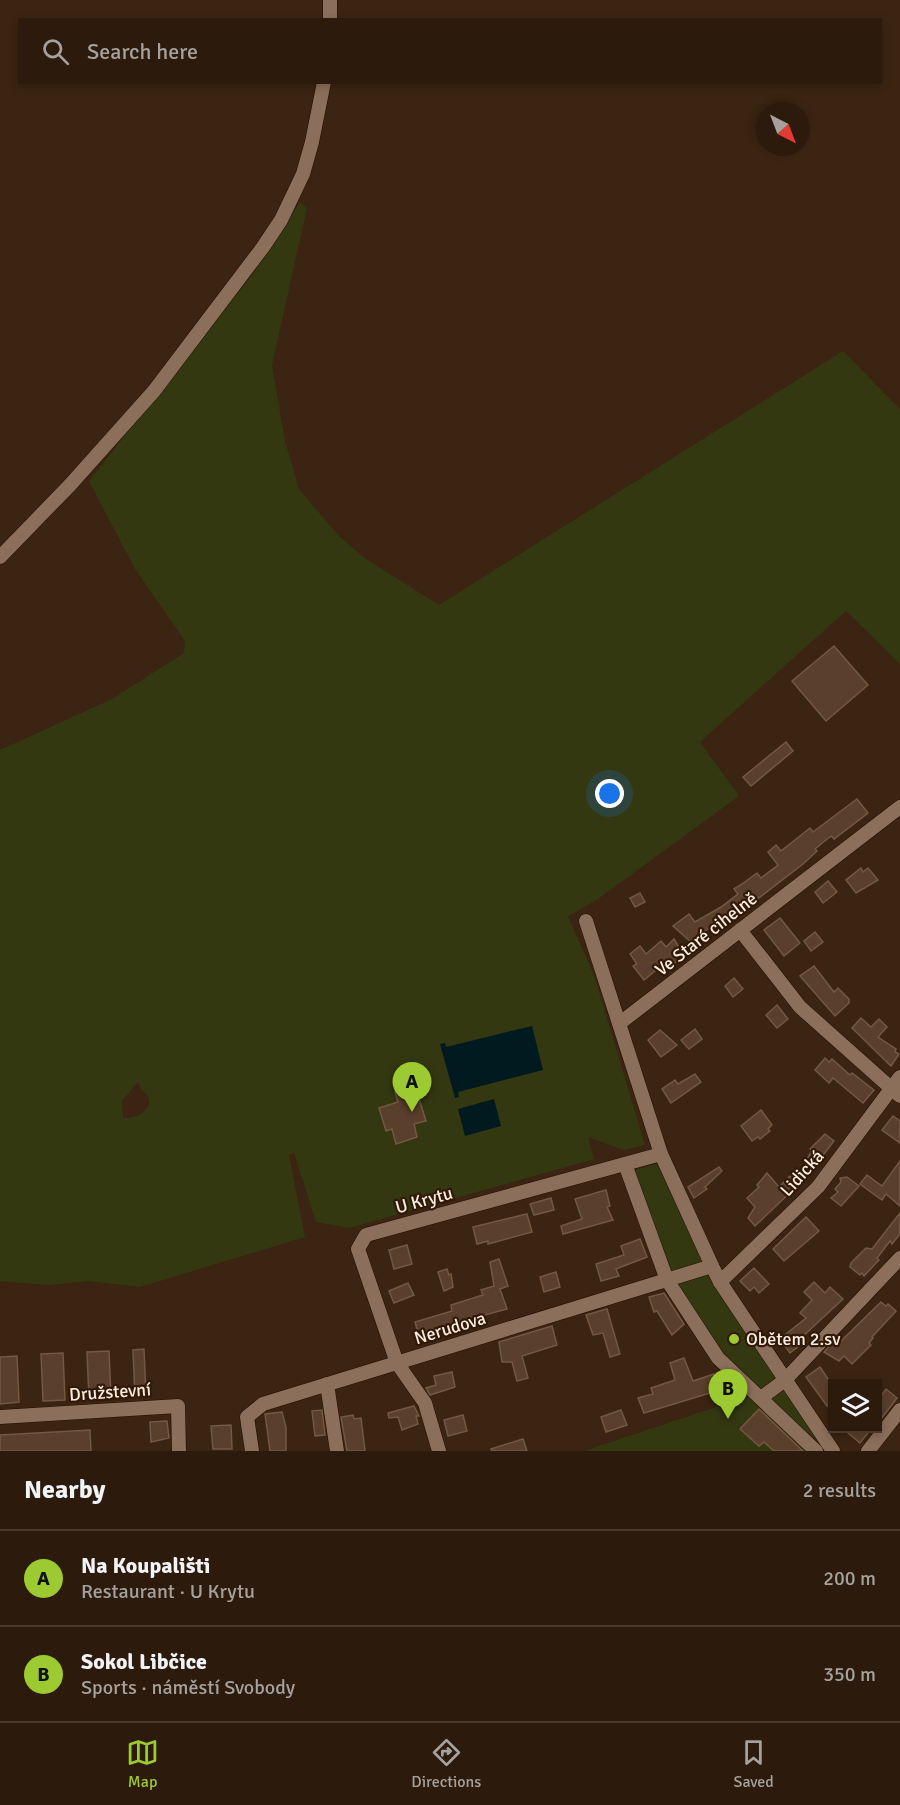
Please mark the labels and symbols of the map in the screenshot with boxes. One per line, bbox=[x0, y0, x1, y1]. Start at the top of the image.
north arrow bbox=[756, 102, 810, 156]
your location bbox=[595, 779, 624, 808]
street label: Ve Staré cihelně bbox=[651, 887, 761, 981]
pin: A bbox=[392, 1062, 432, 1112]
street label: Lidická bbox=[775, 1145, 829, 1201]
street label: U Krytu bbox=[393, 1182, 455, 1218]
street label: Nerudova bbox=[412, 1307, 488, 1349]
place label: Obětem 2.sv bbox=[746, 1328, 841, 1350]
marker: Obětem 2.sv bbox=[727, 1332, 741, 1346]
pin: B bbox=[708, 1370, 748, 1419]
street label: Družstevní bbox=[68, 1378, 152, 1406]

